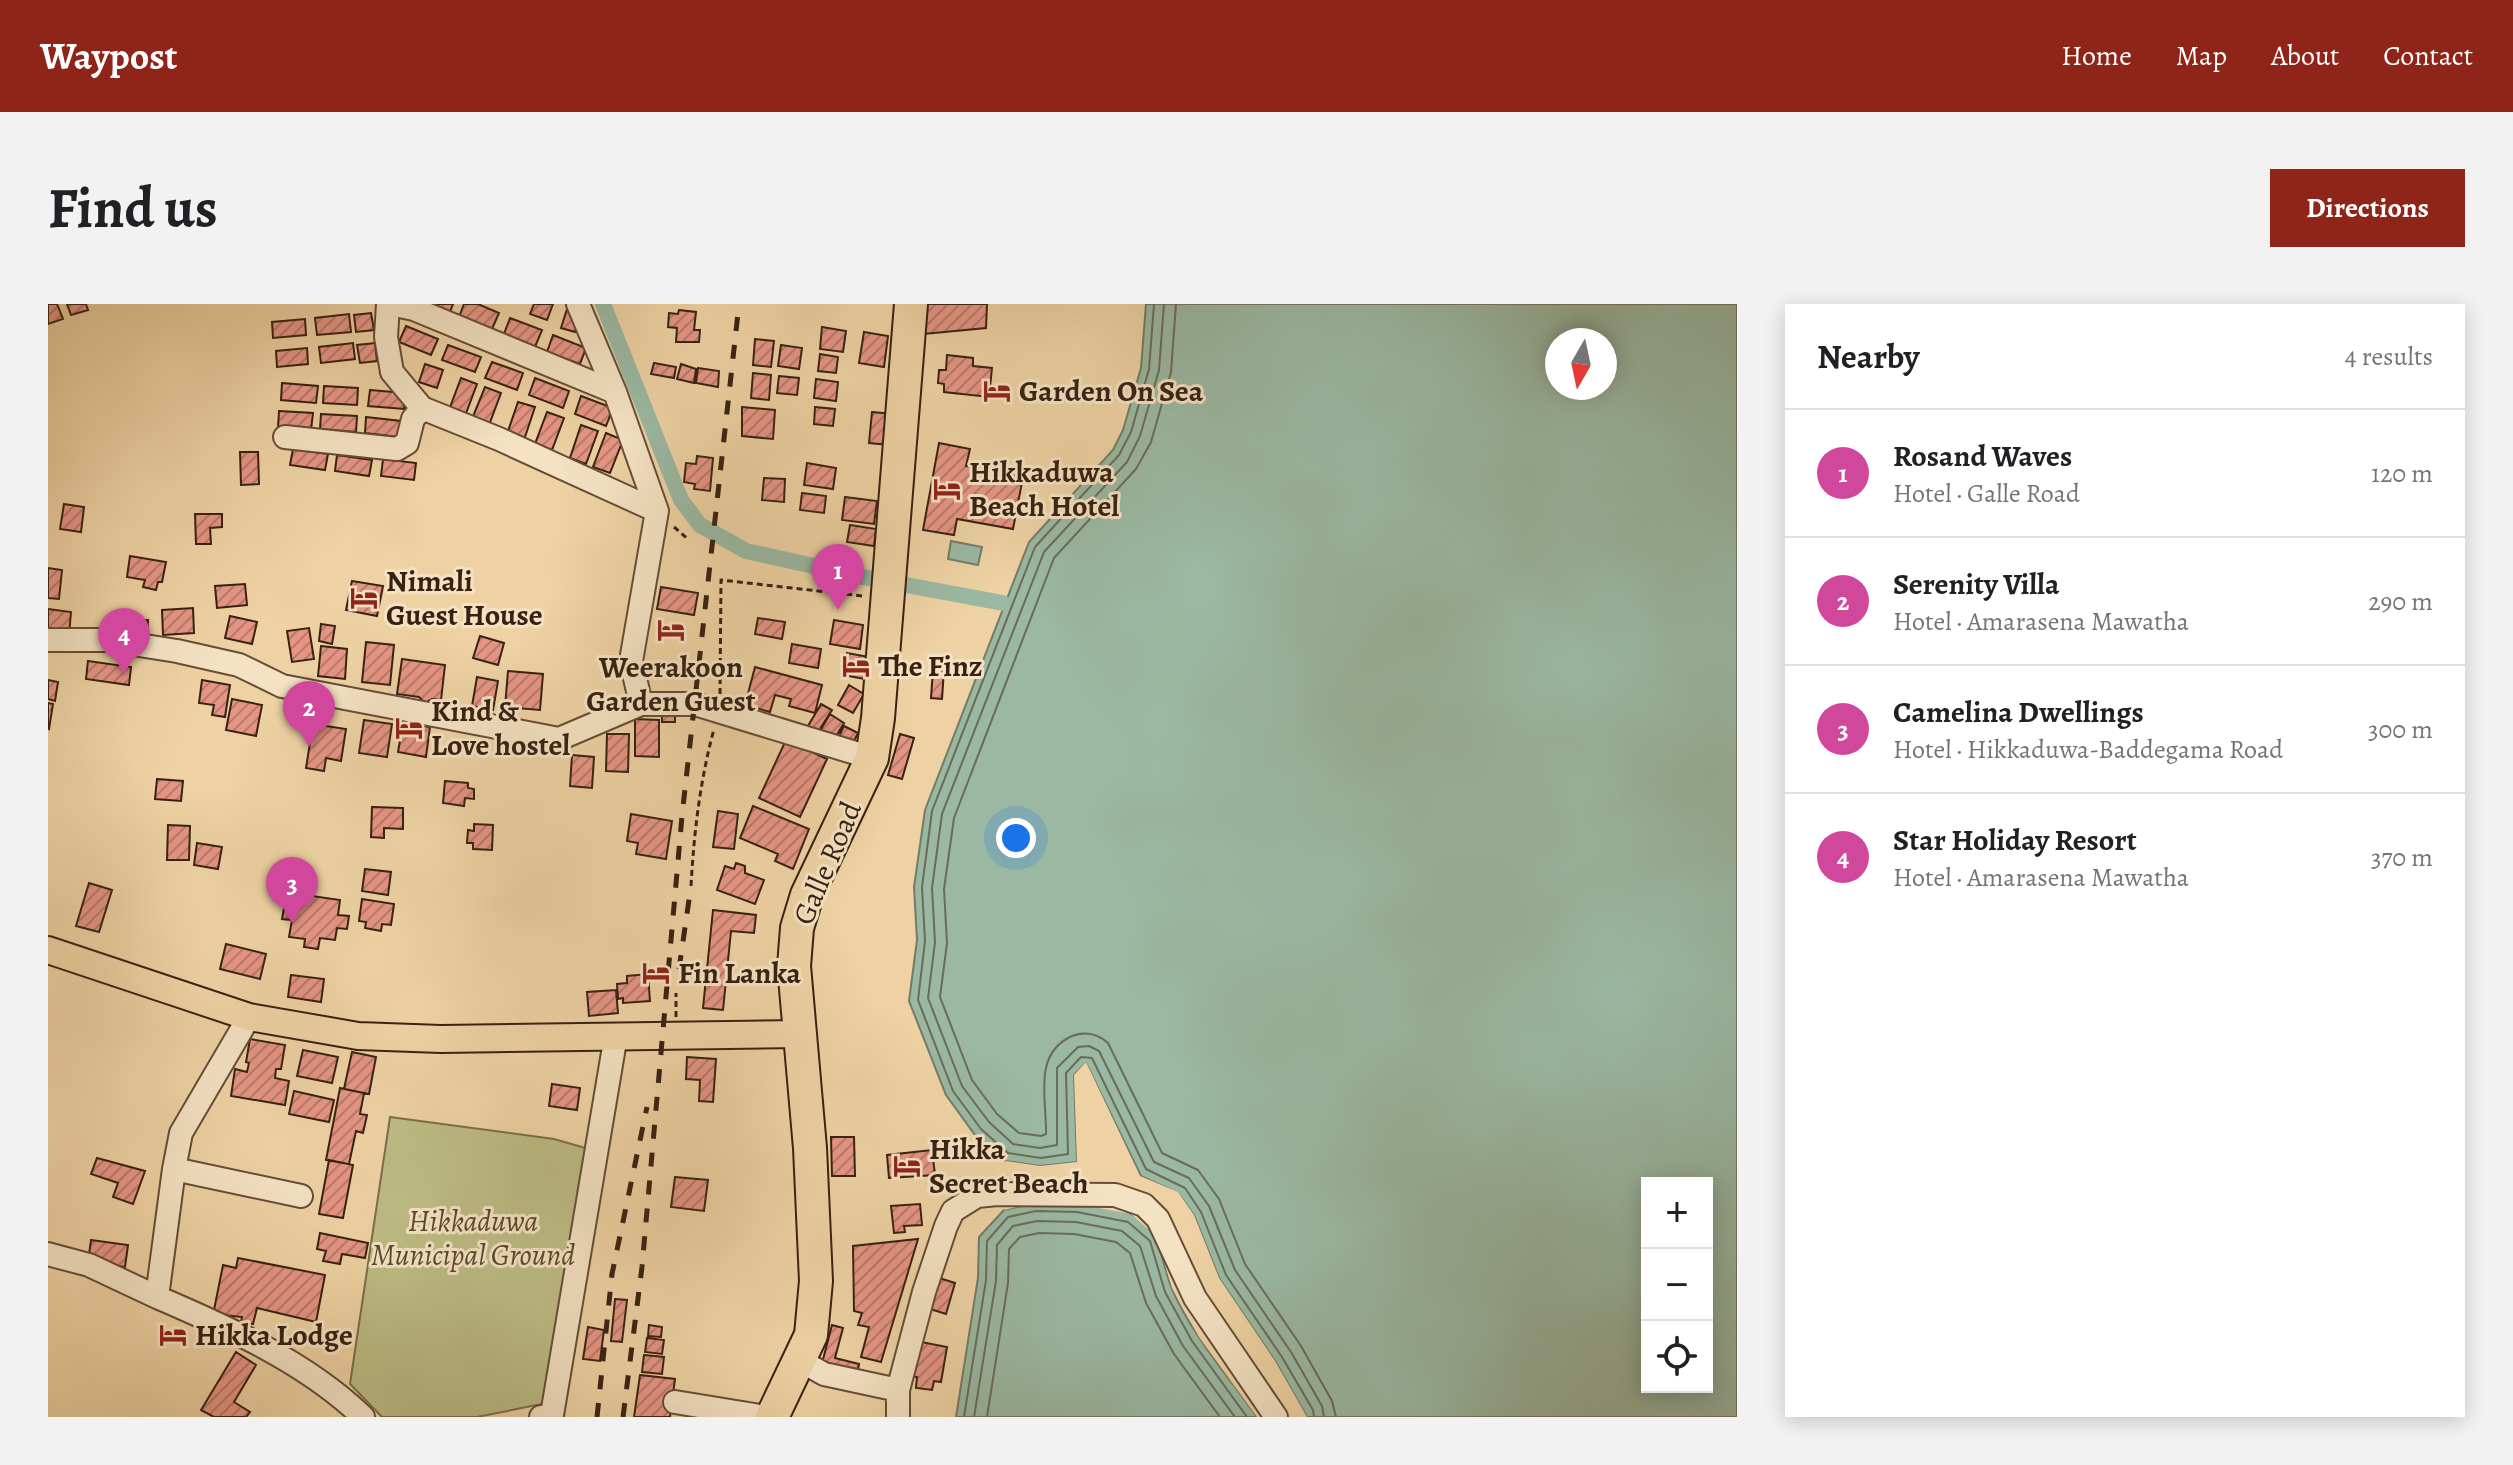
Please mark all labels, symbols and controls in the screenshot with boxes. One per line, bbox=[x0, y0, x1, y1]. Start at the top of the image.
text: Waypost bbox=[40, 30, 177, 82]
text: Home bbox=[2061, 37, 2132, 75]
text: Map bbox=[2176, 37, 2227, 75]
text: About bbox=[2271, 37, 2339, 75]
text: Contact bbox=[2383, 37, 2473, 75]
button: Directions bbox=[2270, 169, 2465, 247]
text: Find us bbox=[48, 170, 218, 246]
north arrow bbox=[1545, 328, 1617, 400]
text: Nearby bbox=[1817, 333, 1920, 380]
text: 4 results bbox=[2345, 339, 2433, 374]
place label: Garden On Sea bbox=[1019, 371, 1204, 411]
hotel icon: Garden On Sea bbox=[982, 376, 1012, 406]
text: Rosand Waves bbox=[1893, 436, 2072, 476]
place label: Hikkaduwa Beach Hotel bbox=[969, 452, 1119, 526]
text: 1 bbox=[1838, 456, 1848, 491]
text: 120 m bbox=[2371, 456, 2433, 491]
hotel icon: Hikkaduwa Beach Hotel bbox=[932, 474, 962, 504]
text: Hotel · Galle Road bbox=[1893, 476, 2080, 511]
pin: 1 bbox=[812, 544, 864, 610]
place label: Nimali Guest House bbox=[386, 561, 543, 635]
text: Serenity Villa bbox=[1893, 564, 2059, 604]
hotel icon: Nimali Guest House bbox=[349, 583, 379, 613]
text: 2 bbox=[1837, 584, 1849, 619]
text: 290 m bbox=[2368, 584, 2433, 619]
text: Hotel · Amarasena Mawatha bbox=[1893, 604, 2189, 639]
pin: 4 bbox=[98, 608, 150, 674]
hotel icon: Weerakoon Garden Guest bbox=[656, 615, 686, 645]
place label: The Finz bbox=[878, 646, 983, 686]
place label: Weerakoon Garden Guest bbox=[586, 647, 756, 721]
hotel icon: The Finz bbox=[841, 651, 871, 681]
pin: 2 bbox=[283, 681, 335, 747]
place label: Kind & Love hostel bbox=[431, 691, 570, 765]
text: Camelina Dwellings bbox=[1893, 692, 2144, 732]
text: 3 bbox=[1837, 712, 1849, 747]
text: 300 m bbox=[2368, 712, 2433, 747]
hotel icon: Kind & Love hostel bbox=[394, 713, 424, 743]
text: Hotel · Hikkaduwa-Baddegama Road bbox=[1893, 732, 2283, 767]
street label: Galle Road bbox=[783, 794, 871, 931]
your location bbox=[996, 818, 1036, 858]
text: Star Holiday Resort bbox=[1893, 820, 2137, 860]
text: 4 bbox=[1837, 840, 1849, 875]
text: 370 m bbox=[2371, 840, 2433, 875]
pin: 3 bbox=[266, 857, 318, 923]
text: Hotel · Amarasena Mawatha bbox=[1893, 860, 2189, 895]
place label: Fin Lanka bbox=[678, 953, 801, 993]
hotel icon: Fin Lanka bbox=[641, 958, 671, 988]
place label: Hikka Secret Beach bbox=[929, 1129, 1089, 1203]
hotel icon: Hikka Secret Beach bbox=[892, 1151, 922, 1181]
map controls bbox=[1641, 1177, 1713, 1393]
button: + bbox=[1641, 1177, 1713, 1249]
park label: Hikkaduwa Municipal Ground bbox=[371, 1201, 575, 1275]
button: − bbox=[1641, 1249, 1713, 1321]
place label: Hikka Lodge bbox=[195, 1315, 353, 1355]
hotel icon: Hikka Lodge bbox=[158, 1320, 188, 1350]
button: locate bbox=[1641, 1321, 1713, 1393]

